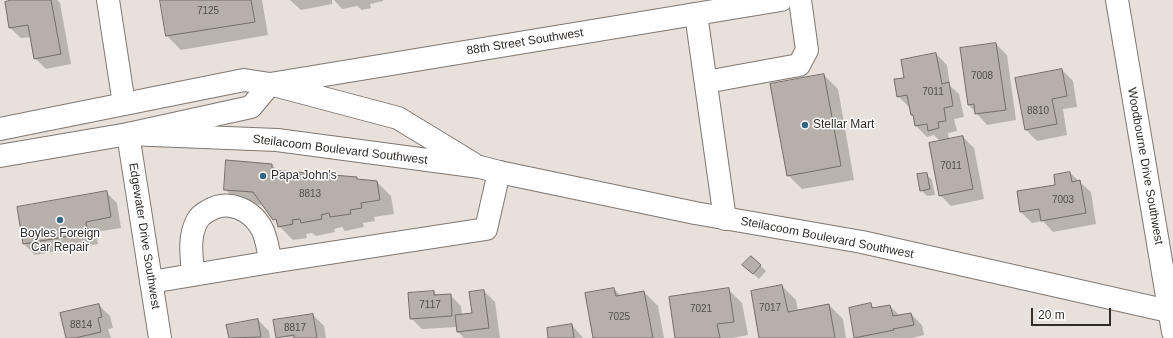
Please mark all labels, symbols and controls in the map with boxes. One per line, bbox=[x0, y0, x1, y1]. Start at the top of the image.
house number: 7125 bbox=[197, 5, 219, 17]
street label: 88th Street Southwest bbox=[466, 26, 584, 58]
house number: 7008 bbox=[971, 70, 993, 82]
house number: 7011 bbox=[922, 86, 944, 98]
street label: Woodbourne Drive Southwest bbox=[1124, 86, 1166, 246]
house number: 8810 bbox=[1027, 105, 1049, 117]
place label: Stellar Mart bbox=[813, 118, 874, 132]
marker: Stellar Mart bbox=[800, 120, 810, 130]
street label: Steilacoom Boulevard Southwest bbox=[252, 132, 428, 168]
house number: 7011 bbox=[940, 160, 962, 172]
street label: Edgewater Drive Southwest bbox=[125, 162, 163, 310]
place label: Papa John's bbox=[271, 169, 337, 183]
marker: Papa John's bbox=[258, 171, 268, 181]
house number: 8813 bbox=[299, 188, 321, 200]
house number: 7003 bbox=[1052, 194, 1074, 206]
street label: Steilacoom Boulevard Southwest bbox=[739, 214, 915, 262]
marker: Boyles Foreign Car Repair bbox=[55, 215, 65, 225]
place label: Boyles Foreign Car Repair bbox=[20, 227, 100, 255]
house number: 7117 bbox=[419, 299, 441, 311]
scale bar bbox=[1033, 300, 1113, 326]
house number: 7017 bbox=[759, 302, 781, 314]
house number: 7021 bbox=[690, 303, 712, 315]
text: 20 m bbox=[1038, 308, 1065, 322]
house number: 7025 bbox=[608, 311, 630, 323]
house number: 8814 bbox=[70, 319, 92, 331]
house number: 8817 bbox=[284, 322, 306, 334]

